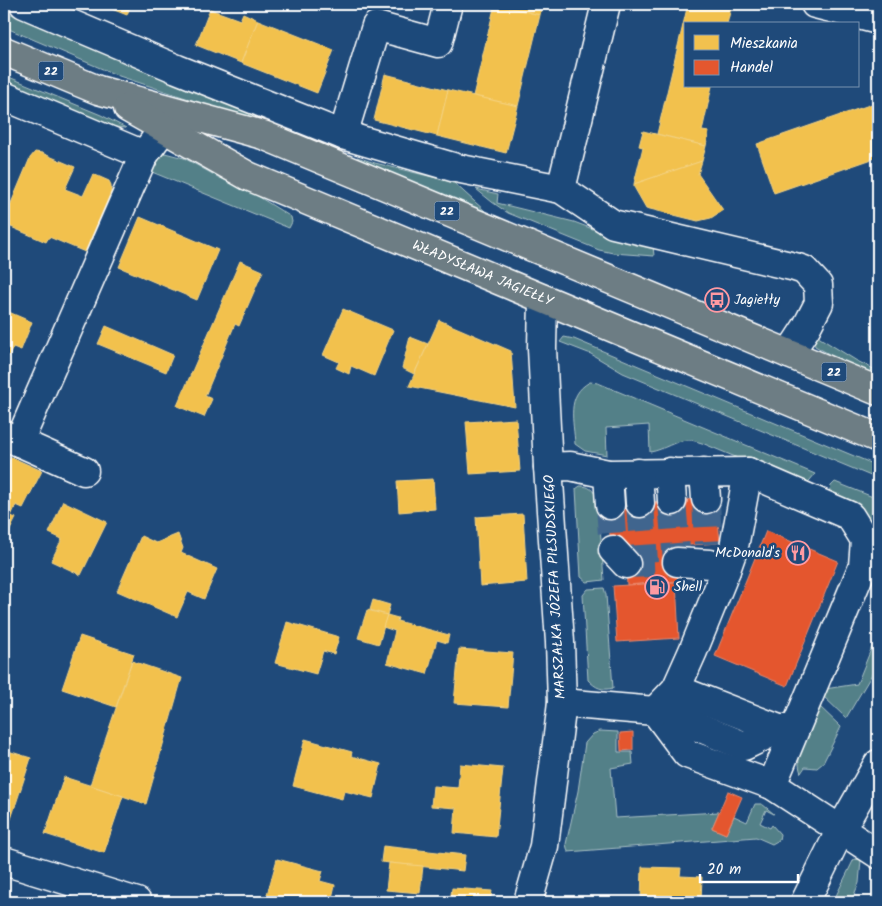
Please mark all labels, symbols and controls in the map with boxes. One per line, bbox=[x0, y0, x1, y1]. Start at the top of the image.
legend bbox=[684, 22, 860, 88]
text: Mieszkania bbox=[730, 32, 798, 56]
text: Handel bbox=[730, 56, 773, 80]
road number: 22 bbox=[38, 61, 64, 80]
road number: 22 bbox=[434, 202, 460, 220]
street label: WŁADYSŁAWA JAGIEŁŁY bbox=[409, 234, 557, 313]
bus stop icon: Jagiełły bbox=[704, 287, 730, 313]
place label: Jagiełły bbox=[734, 289, 781, 311]
road number: 22 bbox=[822, 362, 846, 382]
street label: MARSZAŁKA JÓZEFA PIŁSUDSKIEGO bbox=[538, 474, 572, 700]
restaurant icon: McDonald's bbox=[785, 540, 811, 566]
place label: McDonald's bbox=[715, 542, 780, 564]
fuel station icon: Shell bbox=[644, 574, 670, 600]
place label: Shell bbox=[674, 576, 703, 598]
scale bar bbox=[700, 851, 797, 883]
text: 20 m bbox=[707, 858, 741, 882]

